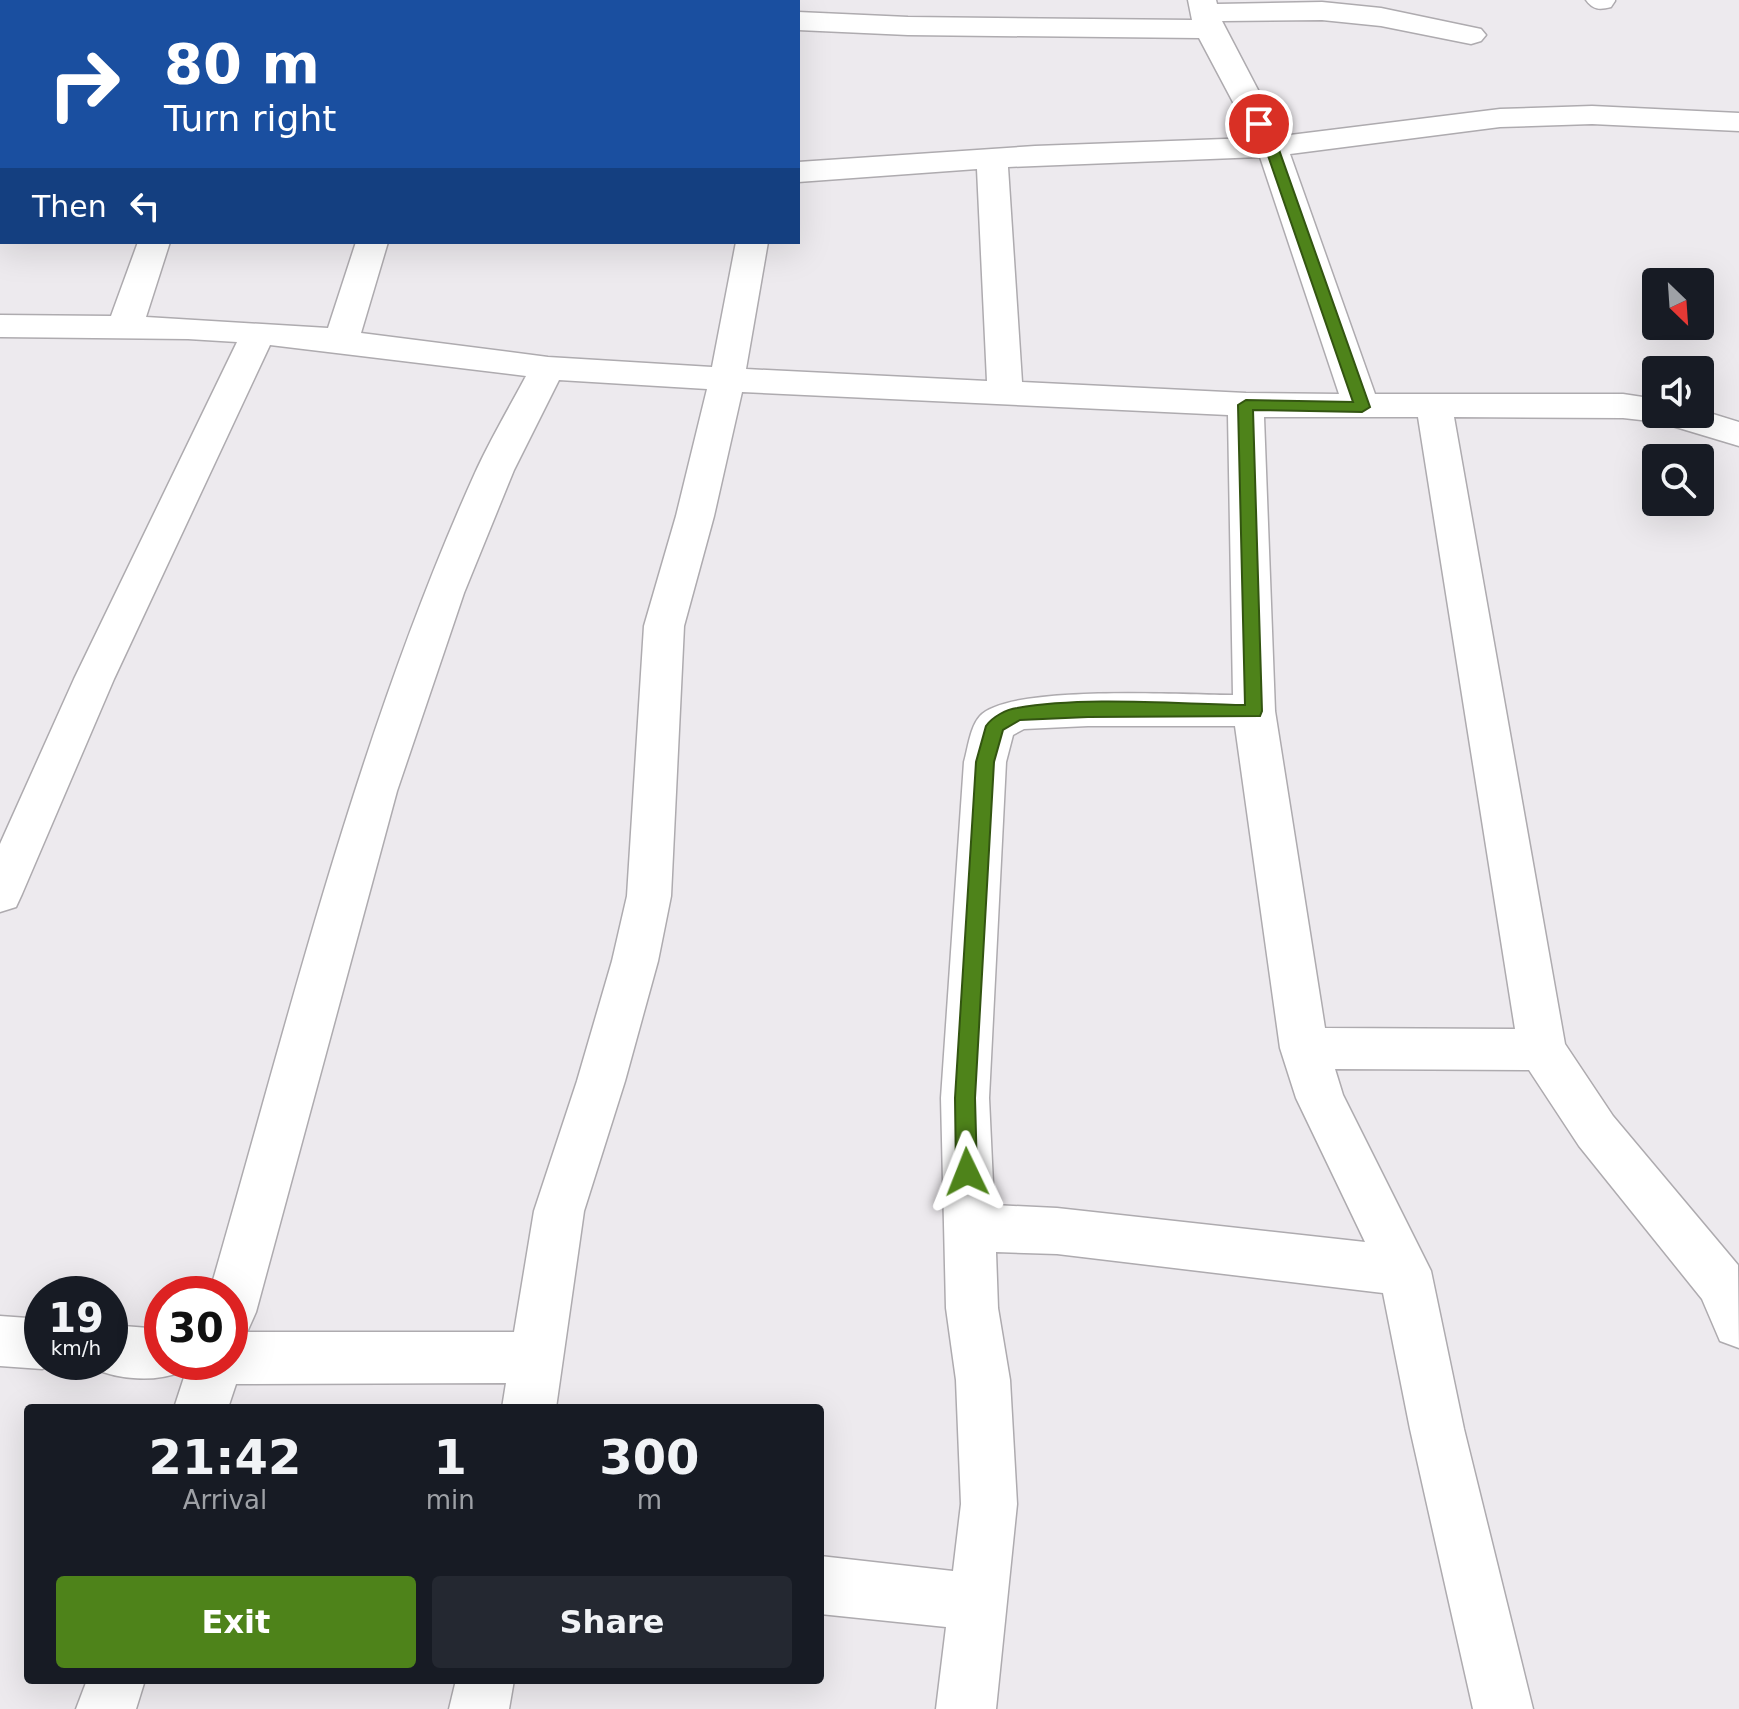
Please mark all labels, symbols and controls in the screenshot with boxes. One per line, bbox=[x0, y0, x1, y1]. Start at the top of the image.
text: 80 m bbox=[164, 31, 320, 96]
icon: right bbox=[32, 32, 136, 136]
pin bbox=[1225, 90, 1293, 158]
text: Turn right bbox=[164, 98, 336, 139]
icon: arrive bbox=[1237, 102, 1281, 146]
icon: left bbox=[123, 184, 167, 228]
text: Then bbox=[32, 189, 107, 224]
north arrow bbox=[1642, 268, 1714, 340]
map controls bbox=[1642, 268, 1714, 516]
button: sound bbox=[1642, 356, 1714, 428]
button: search bbox=[1642, 444, 1714, 516]
position arrow bbox=[925, 1130, 1009, 1214]
speed limit sign: 30 bbox=[144, 1276, 248, 1380]
text: 19 bbox=[48, 1295, 104, 1341]
text: km/h bbox=[51, 1336, 101, 1360]
text: 21:42 bbox=[148, 1429, 301, 1485]
text: 1 bbox=[434, 1429, 467, 1485]
text: 300 bbox=[599, 1429, 699, 1485]
text: Arrival bbox=[183, 1485, 267, 1515]
text: min bbox=[426, 1485, 475, 1515]
text: m bbox=[637, 1485, 662, 1515]
button: Exit bbox=[56, 1576, 416, 1668]
button: Share bbox=[432, 1576, 792, 1668]

